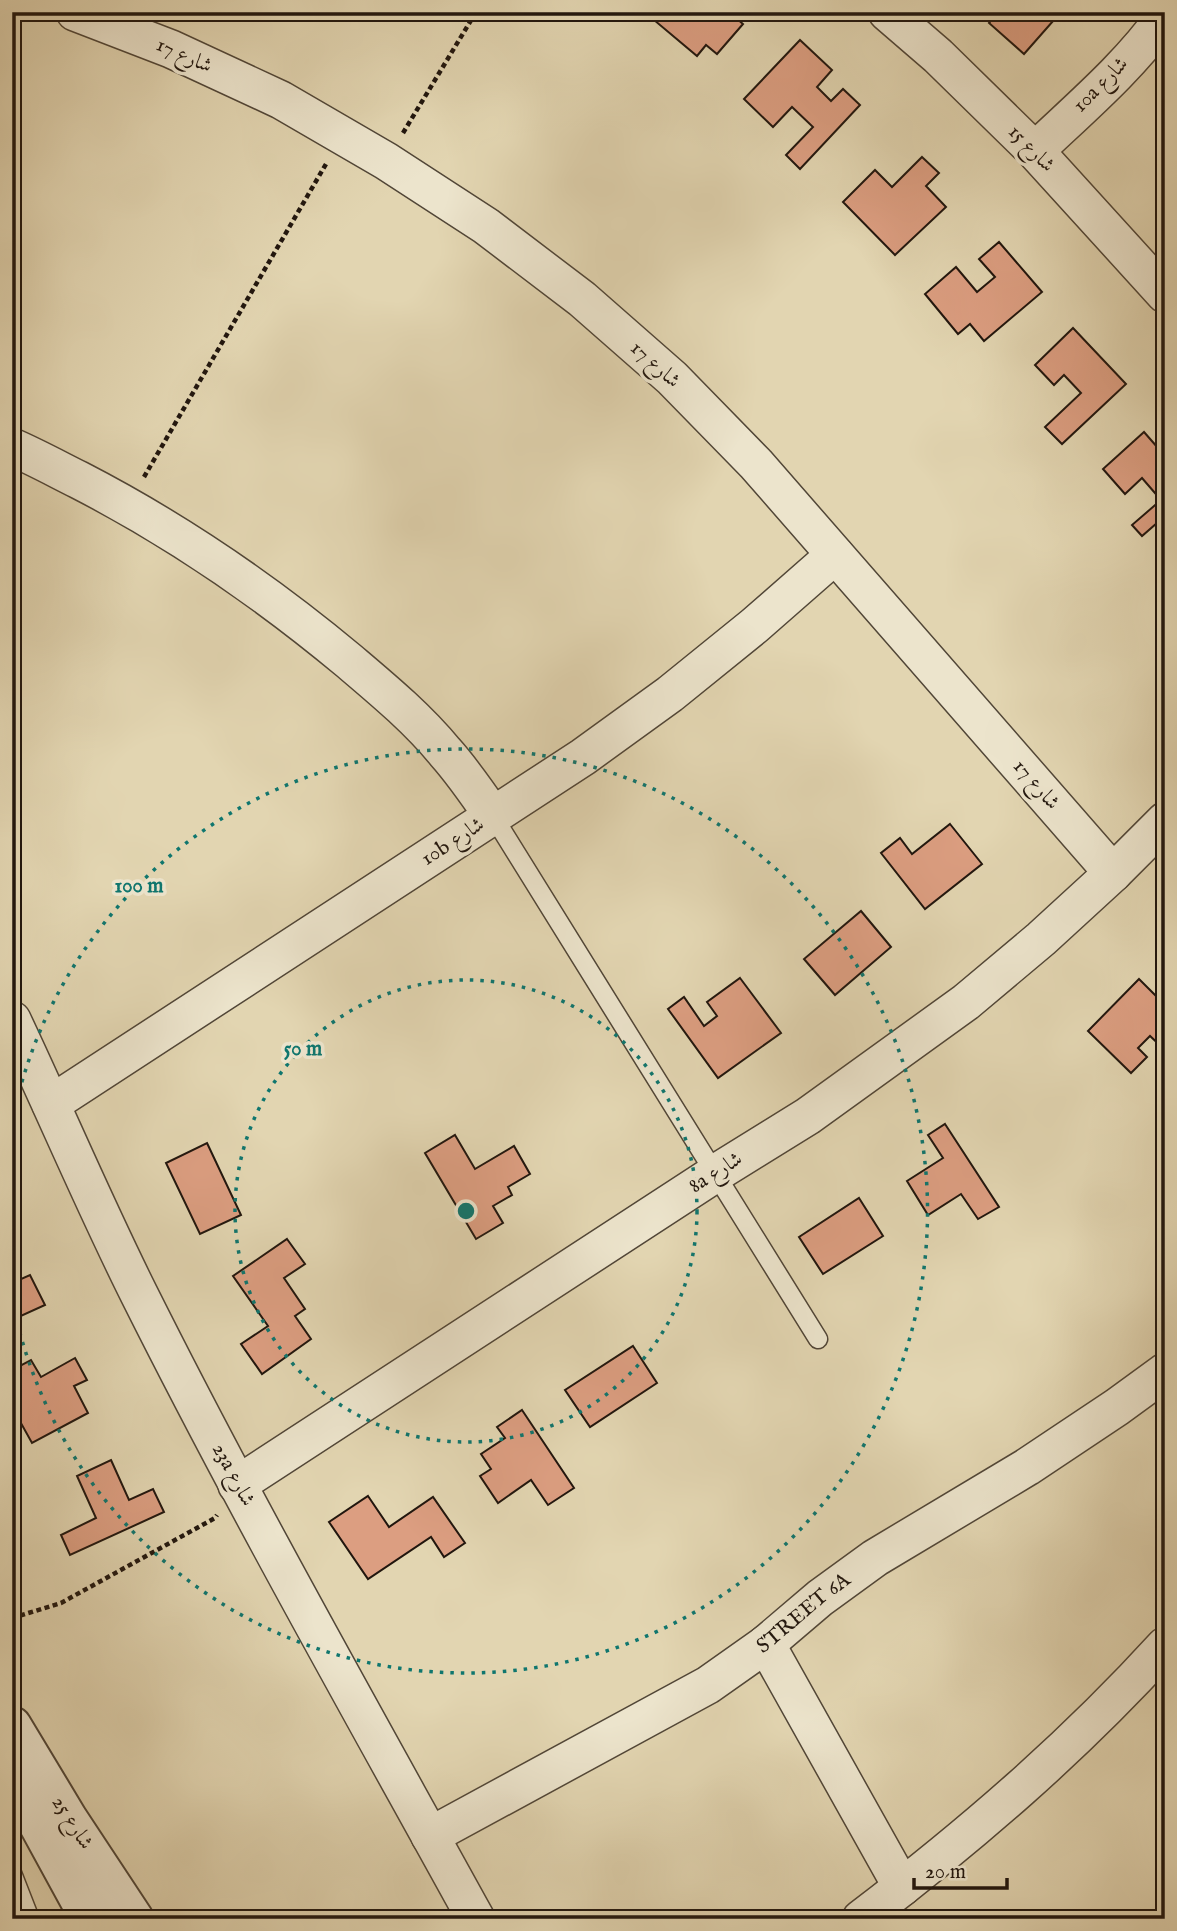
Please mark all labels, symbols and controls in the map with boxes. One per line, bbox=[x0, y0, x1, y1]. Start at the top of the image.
street label: شارع 17 bbox=[150, 32, 216, 83]
street label: 10a شارع bbox=[1067, 51, 1137, 121]
street label: شارع 15 bbox=[1000, 119, 1060, 181]
street label: شارع 17 bbox=[622, 335, 686, 397]
street label: شارع 17 bbox=[1004, 754, 1065, 818]
street label: 10b شارع bbox=[416, 812, 491, 875]
text: 100 m bbox=[114, 873, 164, 900]
text: 50 m bbox=[284, 1036, 323, 1063]
street label: 8a شارع bbox=[684, 1146, 749, 1202]
centre of rings bbox=[454, 1199, 478, 1223]
street label: 23a شارع bbox=[203, 1439, 261, 1513]
street label: STREET 6A bbox=[751, 1566, 857, 1660]
street label: شارع 25 bbox=[43, 1791, 99, 1857]
scale bar bbox=[914, 1847, 1007, 1891]
text: 20 m bbox=[925, 1859, 966, 1886]

